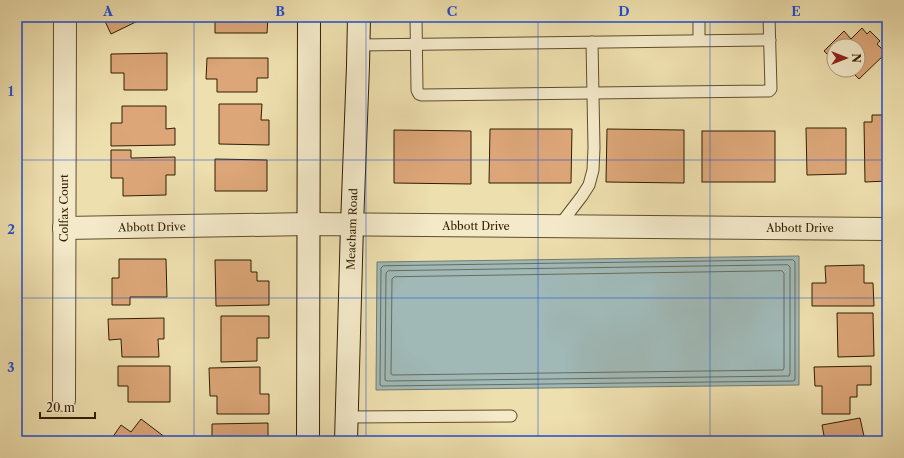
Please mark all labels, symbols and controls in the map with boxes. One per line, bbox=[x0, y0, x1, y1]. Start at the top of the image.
text: A bbox=[102, 3, 114, 19]
text: B bbox=[275, 3, 285, 19]
text: C bbox=[447, 3, 457, 19]
text: D bbox=[618, 3, 630, 19]
text: E bbox=[791, 3, 801, 19]
north arrow bbox=[826, 38, 866, 78]
text: N bbox=[849, 53, 863, 63]
text: 1 bbox=[8, 83, 14, 99]
street label: Colfax Court bbox=[57, 174, 71, 242]
street label: Meacham Road bbox=[344, 188, 360, 270]
street label: Abbott Drive bbox=[117, 219, 186, 235]
street label: Abbott Drive bbox=[441, 219, 510, 233]
text: 2 bbox=[7, 221, 15, 237]
street label: Abbott Drive bbox=[765, 221, 834, 235]
text: 3 bbox=[7, 359, 15, 375]
scale bar bbox=[40, 394, 95, 420]
text: 20 m bbox=[46, 400, 75, 415]

